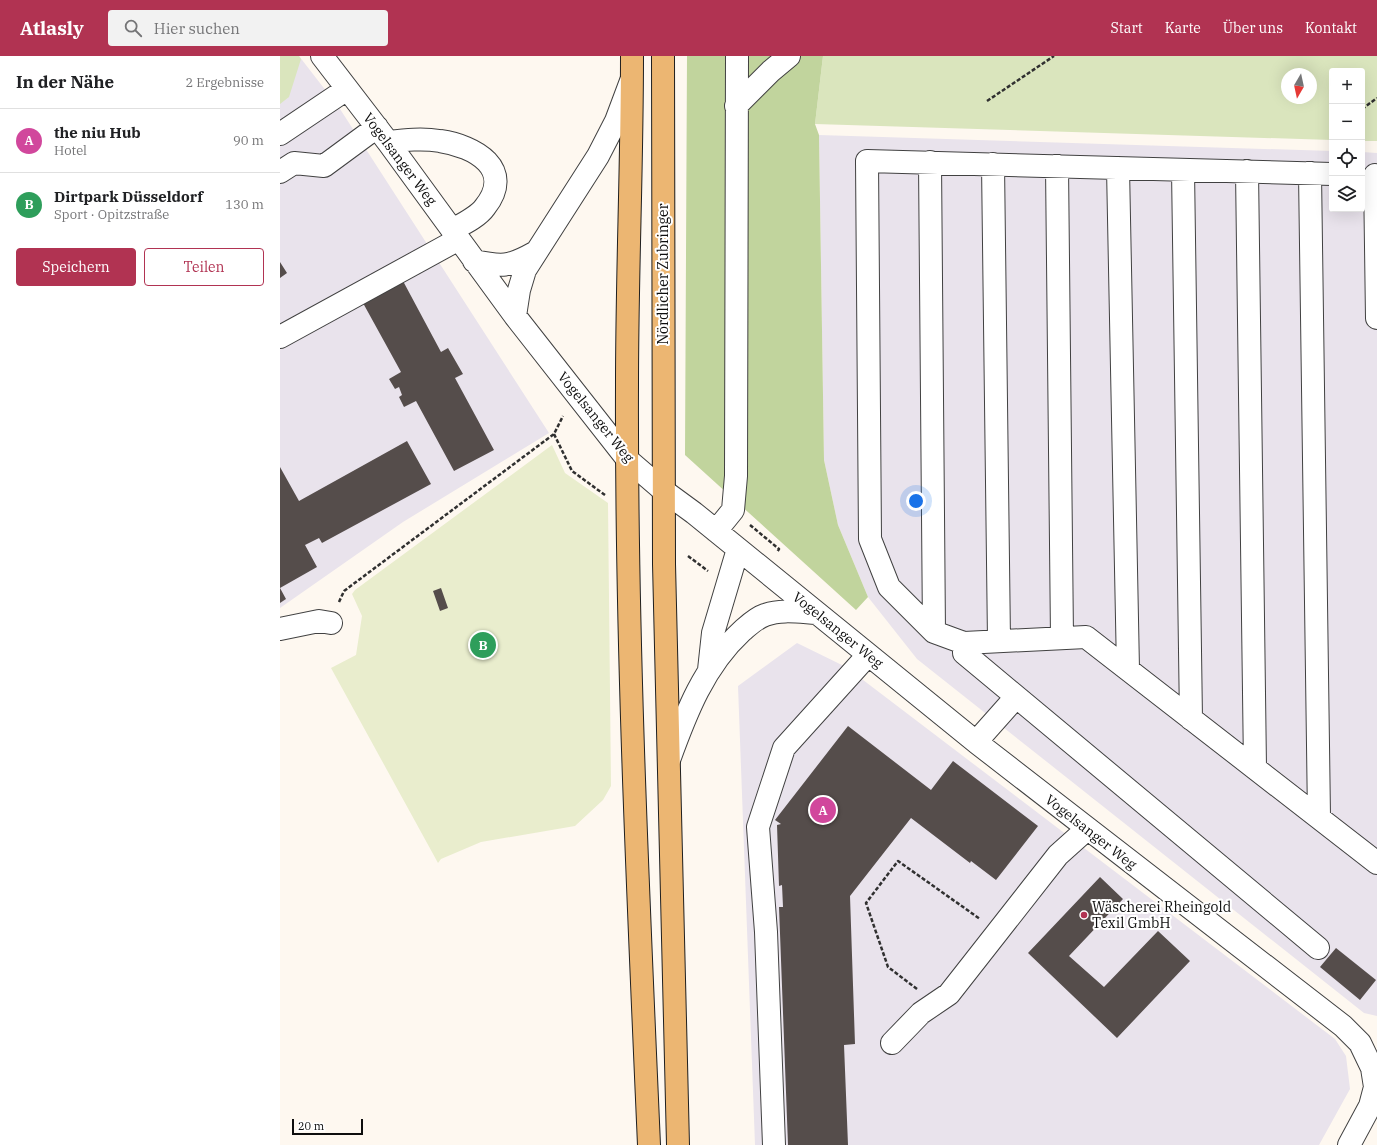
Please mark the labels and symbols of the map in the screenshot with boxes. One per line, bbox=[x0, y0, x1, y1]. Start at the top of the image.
north arrow bbox=[1281, 68, 1317, 104]
street label: Vogelsanger Weg bbox=[359, 109, 441, 209]
street label: Nördlicher Zubringer bbox=[654, 202, 672, 345]
street label: Vogelsanger Weg bbox=[554, 368, 638, 466]
your location bbox=[906, 491, 926, 511]
street label: Vogelsanger Weg bbox=[789, 588, 887, 672]
pin: B bbox=[470, 630, 496, 660]
street label: Vogelsanger Weg bbox=[1041, 791, 1141, 874]
pin: A bbox=[810, 795, 836, 825]
place label: Wäscherei Rheingold Texil GmbH bbox=[1092, 898, 1232, 932]
marker: Wäscherei Rheingold Texil GmbH bbox=[1079, 910, 1089, 920]
scale bar bbox=[292, 1117, 363, 1136]

